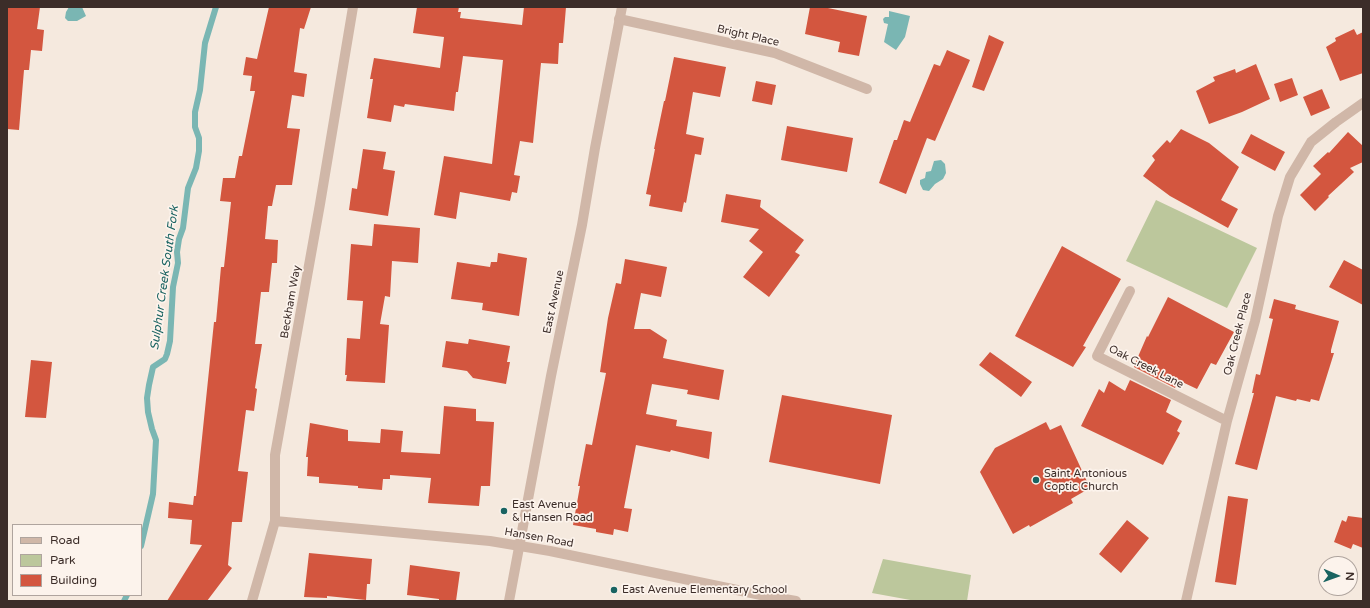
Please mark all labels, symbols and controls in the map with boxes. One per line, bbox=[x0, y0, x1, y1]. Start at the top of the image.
street label: Bright Place bbox=[716, 22, 780, 50]
water label: Sulphur Creek South Fork bbox=[148, 205, 182, 351]
street label: Beckham Way bbox=[278, 264, 304, 340]
street label: East Avenue bbox=[541, 269, 567, 335]
street label: Oak Creek Place bbox=[1221, 291, 1255, 377]
street label: Oak Creek Lane bbox=[1106, 342, 1186, 392]
place label: Saint Antonious Coptic Church bbox=[1044, 467, 1127, 493]
marker: Saint Antonious Coptic Church bbox=[1031, 475, 1041, 485]
place label: East Avenue & Hansen Road bbox=[512, 498, 593, 524]
marker: East Avenue & Hansen Road bbox=[499, 506, 509, 516]
legend bbox=[12, 524, 142, 596]
street label: Hansen Road bbox=[503, 525, 575, 551]
text: Road bbox=[50, 533, 80, 547]
text: Park bbox=[50, 553, 76, 567]
north arrow bbox=[1318, 556, 1358, 596]
text: N bbox=[1343, 572, 1356, 581]
text: Building bbox=[50, 573, 97, 587]
place label: East Avenue Elementary School bbox=[622, 583, 787, 597]
marker: East Avenue Elementary School bbox=[609, 585, 619, 595]

